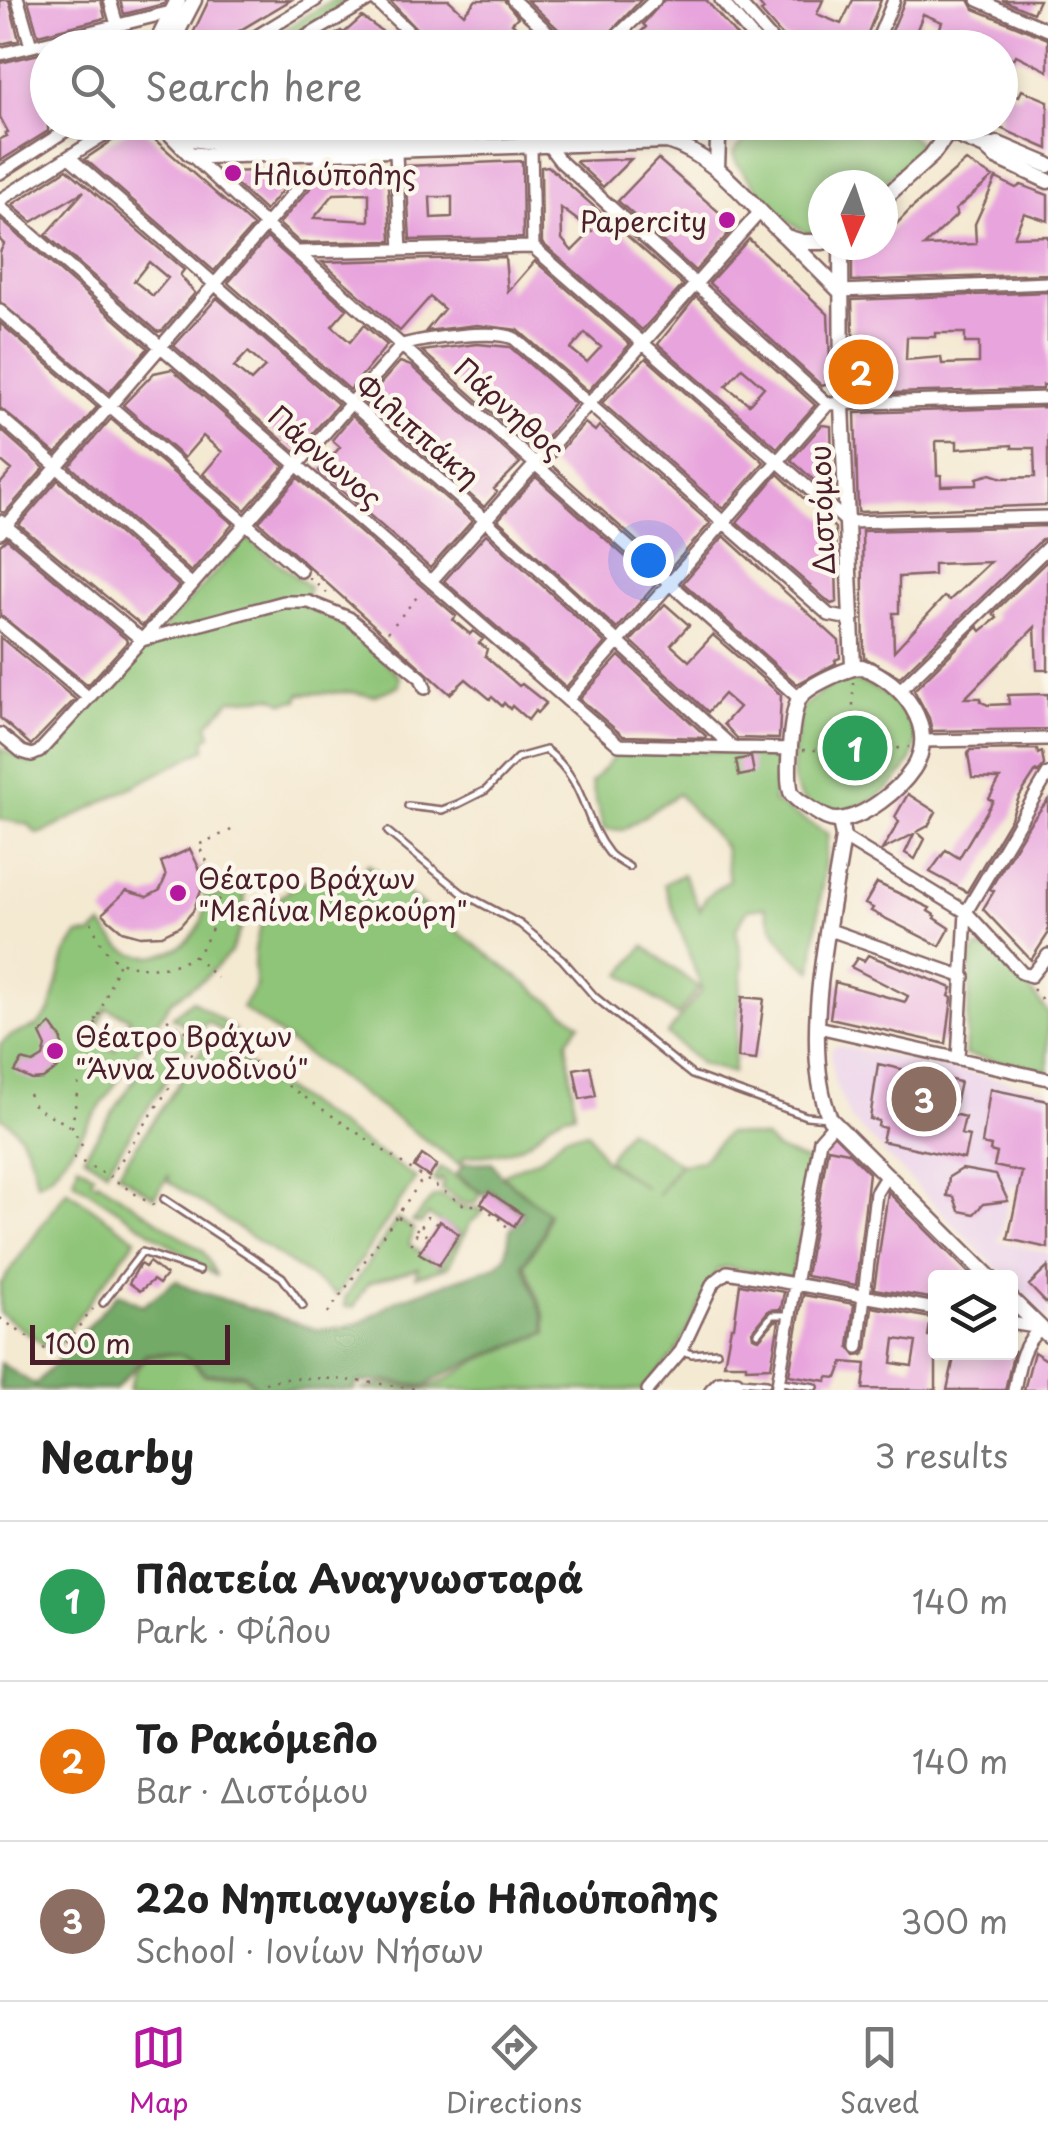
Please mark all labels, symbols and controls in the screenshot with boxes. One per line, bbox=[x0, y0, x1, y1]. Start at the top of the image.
search box bbox=[30, 30, 1018, 140]
text: Search here bbox=[145, 57, 362, 114]
icon: search bbox=[65, 58, 120, 113]
place label: Ηλιούπολης bbox=[253, 152, 417, 195]
marker: Ηλιούπολης bbox=[222, 162, 244, 184]
north arrow bbox=[808, 170, 898, 260]
place label: Papercity bbox=[580, 199, 707, 242]
marker: Papercity bbox=[716, 209, 738, 231]
pin: 2 bbox=[828, 334, 894, 410]
street label: Πάρνηθος bbox=[445, 347, 575, 469]
street label: Φιλιππάκη bbox=[346, 363, 490, 497]
street label: Πάρνωνος bbox=[260, 394, 392, 518]
street label: Διστόμου bbox=[797, 444, 845, 576]
your location bbox=[623, 535, 674, 586]
pin: 1 bbox=[822, 710, 888, 786]
place label: Θέατρο Βράχων "Μελίνα Μερκούρη" bbox=[198, 856, 468, 931]
marker: Θέατρο Βράχων "Μελίνα Μερκούρη" bbox=[167, 882, 189, 904]
place label: Θέατρο Βράχων "Άννα Συνοδινού" bbox=[75, 1014, 309, 1089]
marker: Θέατρο Βράχων "Άννα Συνοδινού" bbox=[44, 1040, 66, 1062]
pin: 3 bbox=[892, 1062, 956, 1136]
map controls bbox=[928, 1270, 1018, 1360]
button: layers bbox=[928, 1270, 1018, 1360]
scale bar bbox=[30, 1320, 230, 1364]
text: 100 m bbox=[45, 1321, 131, 1364]
text: Nearby bbox=[40, 1424, 194, 1487]
text: 3 results bbox=[874, 1431, 1008, 1479]
text: Πλατεία Αναγνωσταρά bbox=[135, 1549, 583, 1606]
text: 1 bbox=[65, 1577, 80, 1625]
text: 140 m bbox=[912, 1577, 1008, 1625]
text: Park · Φίλου bbox=[135, 1606, 332, 1654]
text: Το Ρακόμελο bbox=[135, 1709, 378, 1766]
text: 2 bbox=[61, 1737, 84, 1785]
text: 140 m bbox=[912, 1737, 1008, 1785]
text: Bar · Διστόμου bbox=[135, 1766, 369, 1814]
text: 22ο Νηπιαγωγείο Ηλιούπολης bbox=[135, 1869, 719, 1926]
text: 3 bbox=[62, 1897, 83, 1945]
text: 300 m bbox=[900, 1897, 1008, 1945]
text: School · Ιονίων Νήσων bbox=[135, 1926, 484, 1974]
tab: Map bbox=[129, 2020, 189, 2123]
tab: Directions bbox=[446, 2020, 582, 2123]
tab: Saved bbox=[840, 2020, 919, 2123]

